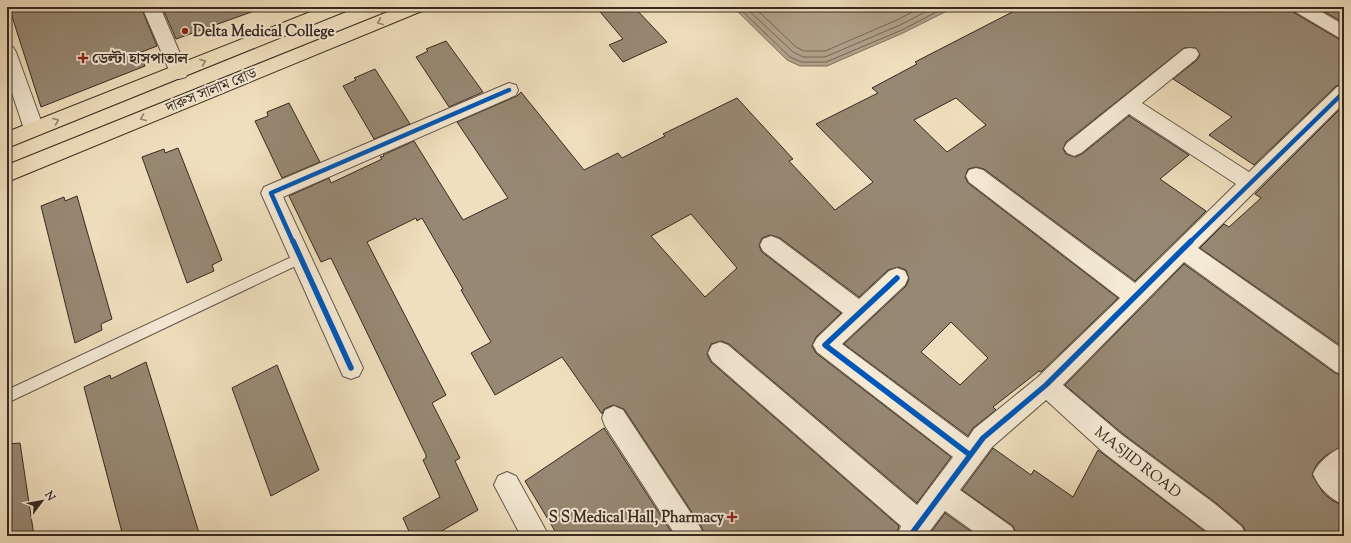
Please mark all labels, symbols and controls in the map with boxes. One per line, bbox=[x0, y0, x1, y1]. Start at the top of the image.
one-way arrow bbox=[376, 17, 384, 25]
place label: Delta Medical College bbox=[193, 22, 335, 43]
marker: Delta Medical College bbox=[180, 26, 190, 36]
place label: ডেল্টা হাসপাতাল bbox=[92, 49, 189, 70]
marker: ডেল্টা হাসপাতাল bbox=[77, 52, 89, 64]
one-way arrow bbox=[200, 59, 207, 67]
street label: দারুস সালাম রোড bbox=[162, 63, 261, 120]
one-way arrow bbox=[139, 114, 146, 122]
one-way arrow bbox=[53, 117, 60, 125]
street label: MASJID ROAD bbox=[1089, 422, 1185, 504]
north arrow bbox=[22, 481, 62, 521]
text: N bbox=[40, 487, 59, 504]
place label: S S Medical Hall, Pharmacy bbox=[549, 508, 725, 529]
marker: S S Medical Hall, Pharmacy bbox=[727, 512, 737, 522]

